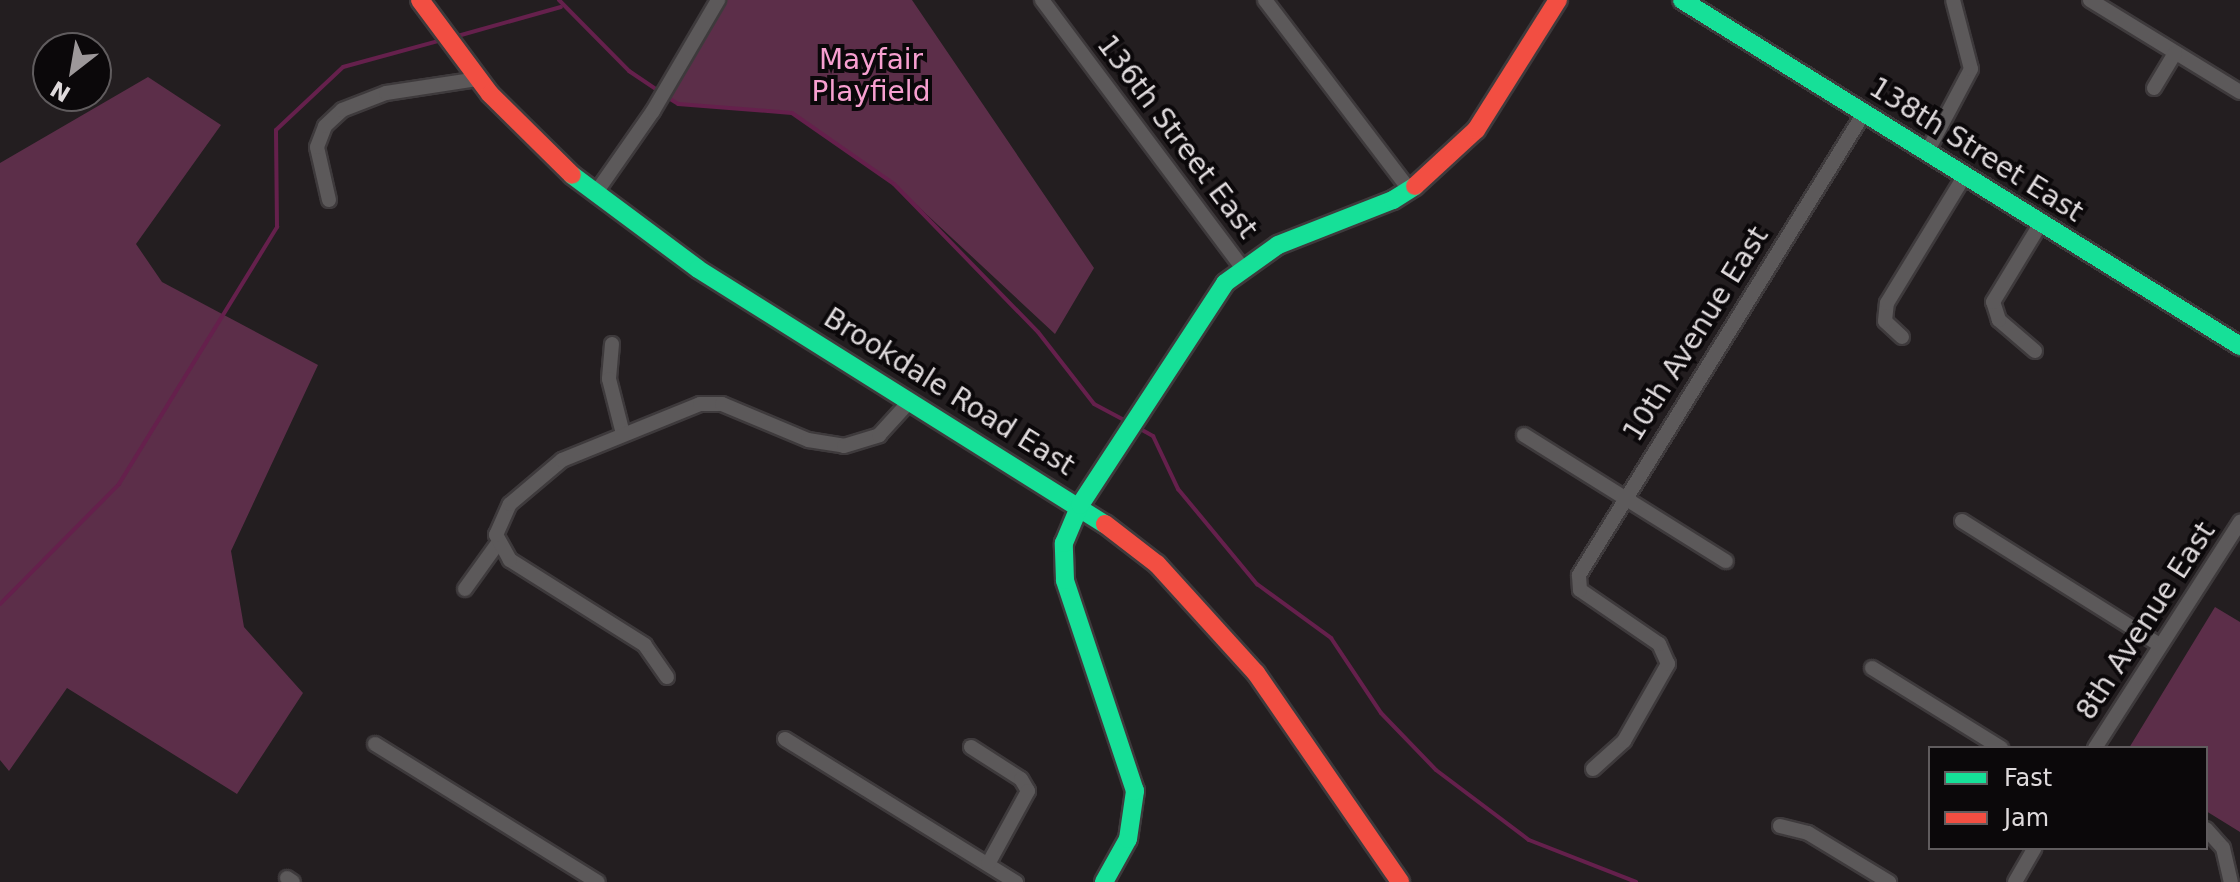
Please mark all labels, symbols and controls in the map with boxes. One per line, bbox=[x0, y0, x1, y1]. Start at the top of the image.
street label: 136th Street East bbox=[1090, 29, 1264, 245]
north arrow bbox=[32, 32, 112, 112]
park label: Mayfair Playfield bbox=[812, 43, 930, 109]
street label: 138th Street East bbox=[1863, 71, 2089, 229]
text: N bbox=[46, 76, 75, 107]
street label: 10th Avenue East bbox=[1616, 221, 1776, 447]
street label: Brookdale Road East bbox=[818, 301, 1080, 483]
street label: 8th Avenue East bbox=[2070, 516, 2222, 726]
legend bbox=[1928, 746, 2208, 850]
text: Fast bbox=[2004, 764, 2052, 792]
text: Jam bbox=[2004, 804, 2049, 832]

